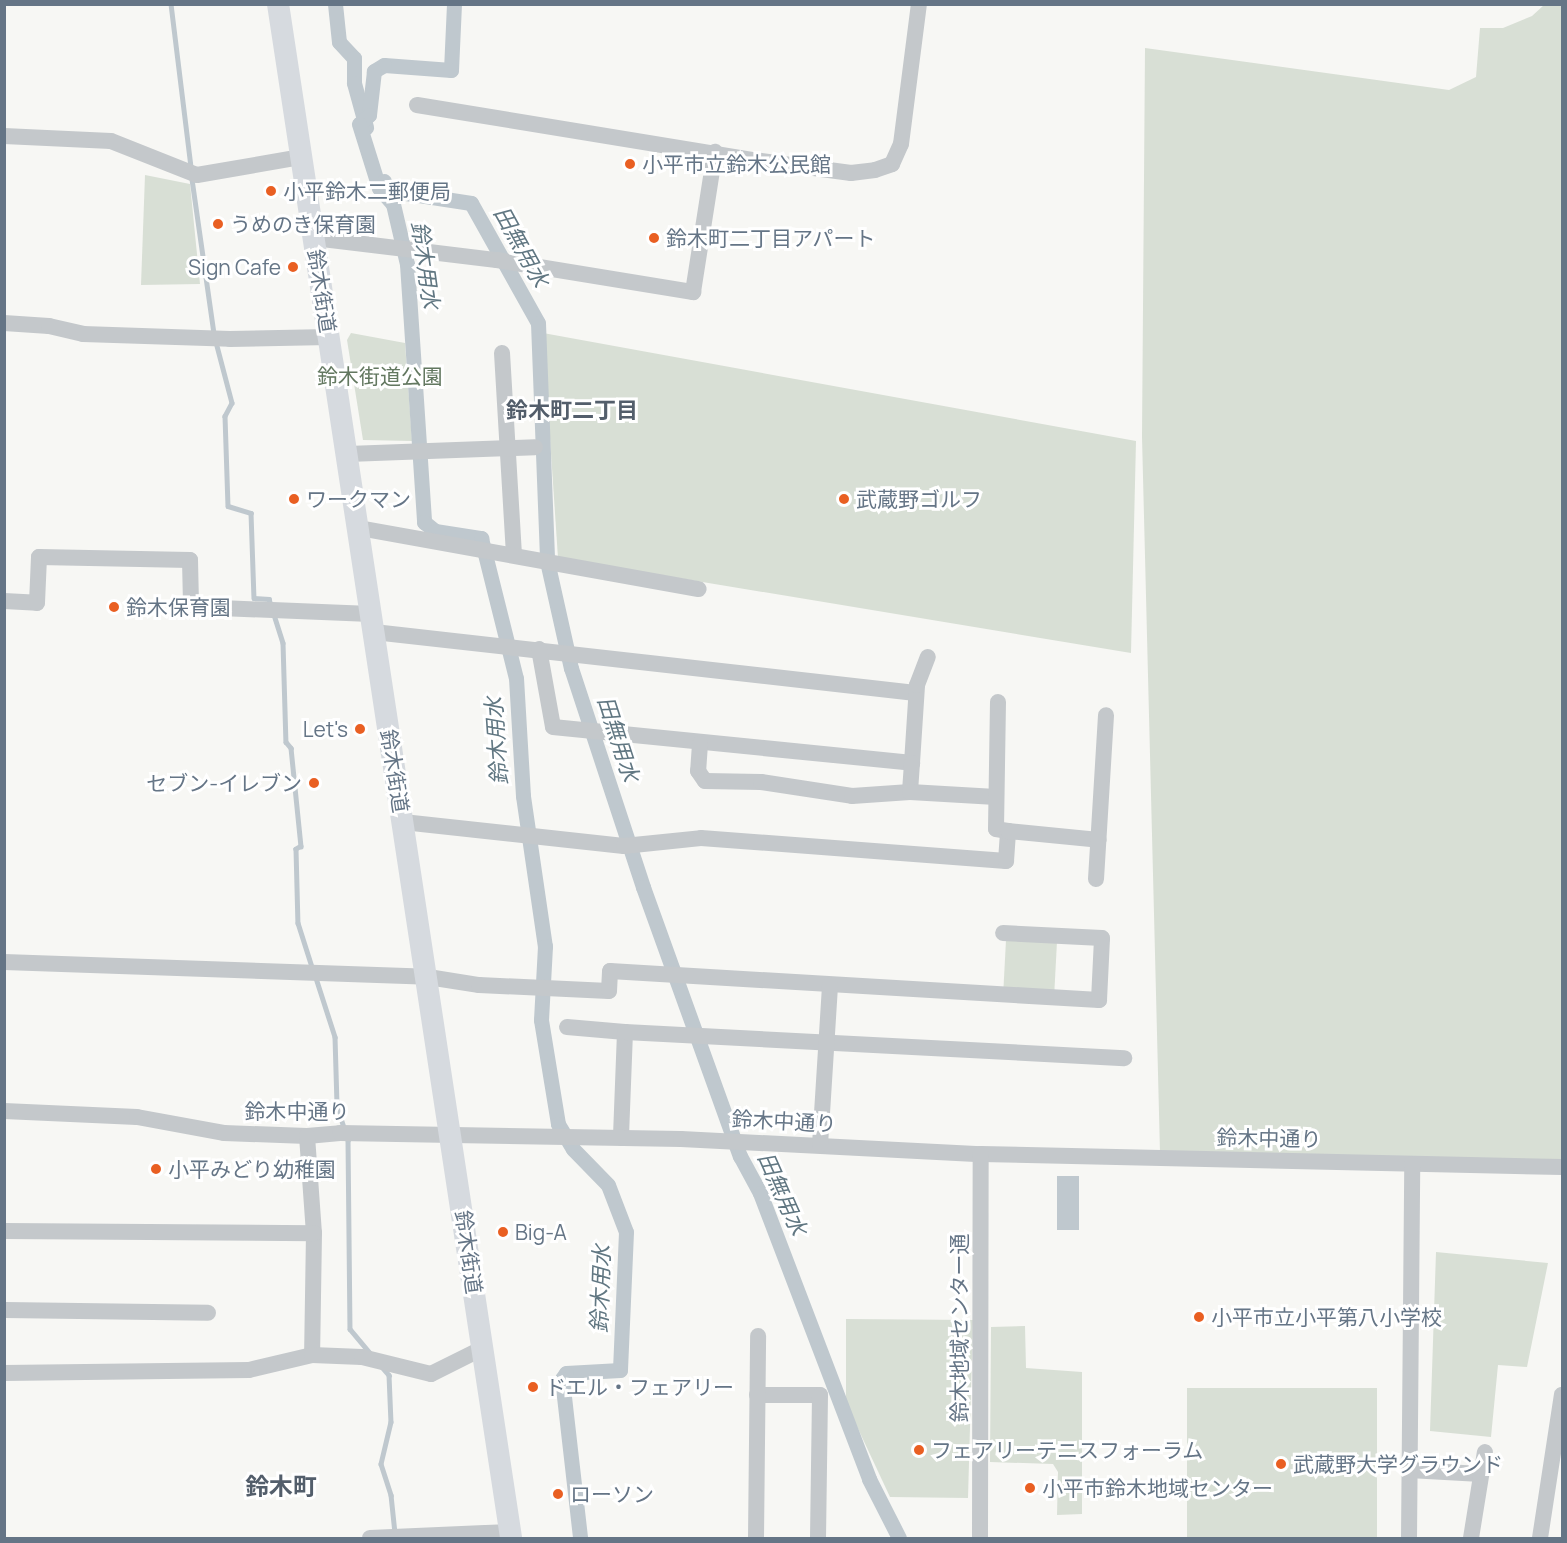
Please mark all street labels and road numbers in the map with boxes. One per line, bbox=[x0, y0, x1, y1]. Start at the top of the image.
street label: 鈴木街道 bbox=[303, 248, 341, 334]
street label: 鈴木街道 bbox=[376, 728, 414, 814]
street label: 鈴木中通り bbox=[245, 1098, 349, 1124]
street label: 鈴木中通り bbox=[731, 1106, 837, 1136]
street label: 鈴木中通り bbox=[1216, 1124, 1322, 1152]
street label: 鈴木街道 bbox=[451, 1209, 487, 1295]
street label: 鈴木地域センター通 bbox=[946, 1234, 972, 1422]

